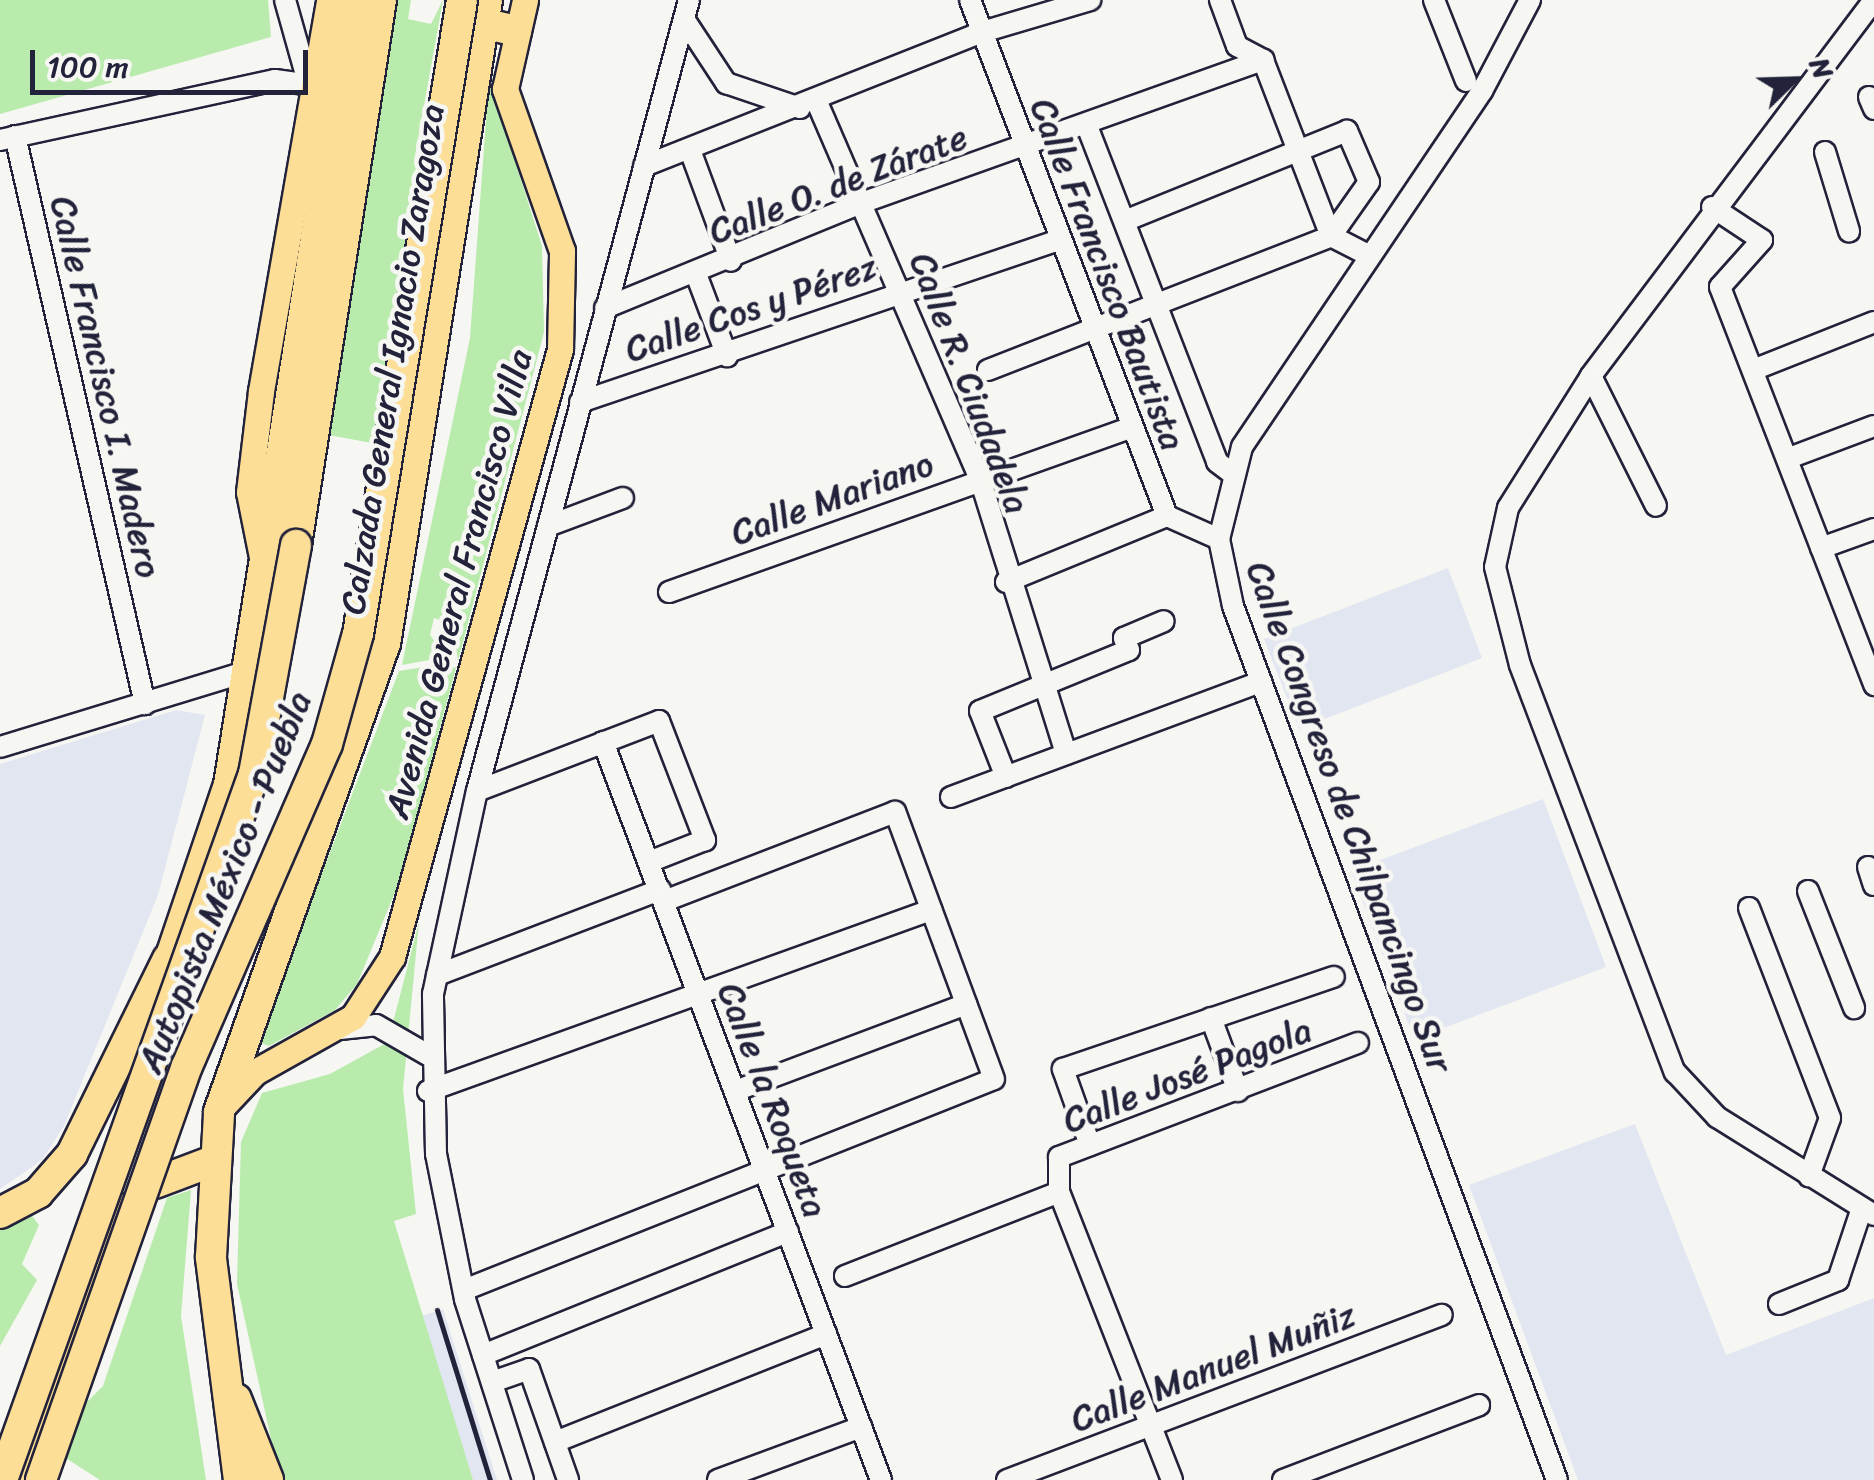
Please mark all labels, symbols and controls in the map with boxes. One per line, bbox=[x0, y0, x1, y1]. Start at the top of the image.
scale bar bbox=[35, 30, 312, 92]
north arrow bbox=[1744, 30, 1844, 130]
text: 100 m bbox=[47, 40, 129, 94]
text: N bbox=[1796, 50, 1848, 87]
street label: Calle Francisco Bautista bbox=[1021, 92, 1195, 456]
street label: Calzada General Ignacio Zaragoza bbox=[331, 101, 453, 617]
street label: Calle O. de Zárate bbox=[703, 115, 973, 253]
street label: Calle Francisco I. Madero bbox=[42, 192, 170, 582]
street label: Calle Cos y Pérez bbox=[618, 245, 884, 371]
street label: Calle R. Ciudadela bbox=[901, 246, 1039, 520]
street label: Avenida General Francisco Villa bbox=[375, 345, 541, 823]
street label: Calle Mariano bbox=[726, 442, 938, 554]
street label: Calle Congreso de Chilpancingo Sur bbox=[1237, 554, 1463, 1080]
street label: Autopista México - Puebla bbox=[128, 685, 320, 1079]
street label: Calle la Roqueta bbox=[709, 977, 837, 1223]
street label: Calle José Pagola bbox=[1055, 1008, 1319, 1142]
street label: Calle Manuel Muñiz bbox=[1066, 1294, 1360, 1440]

